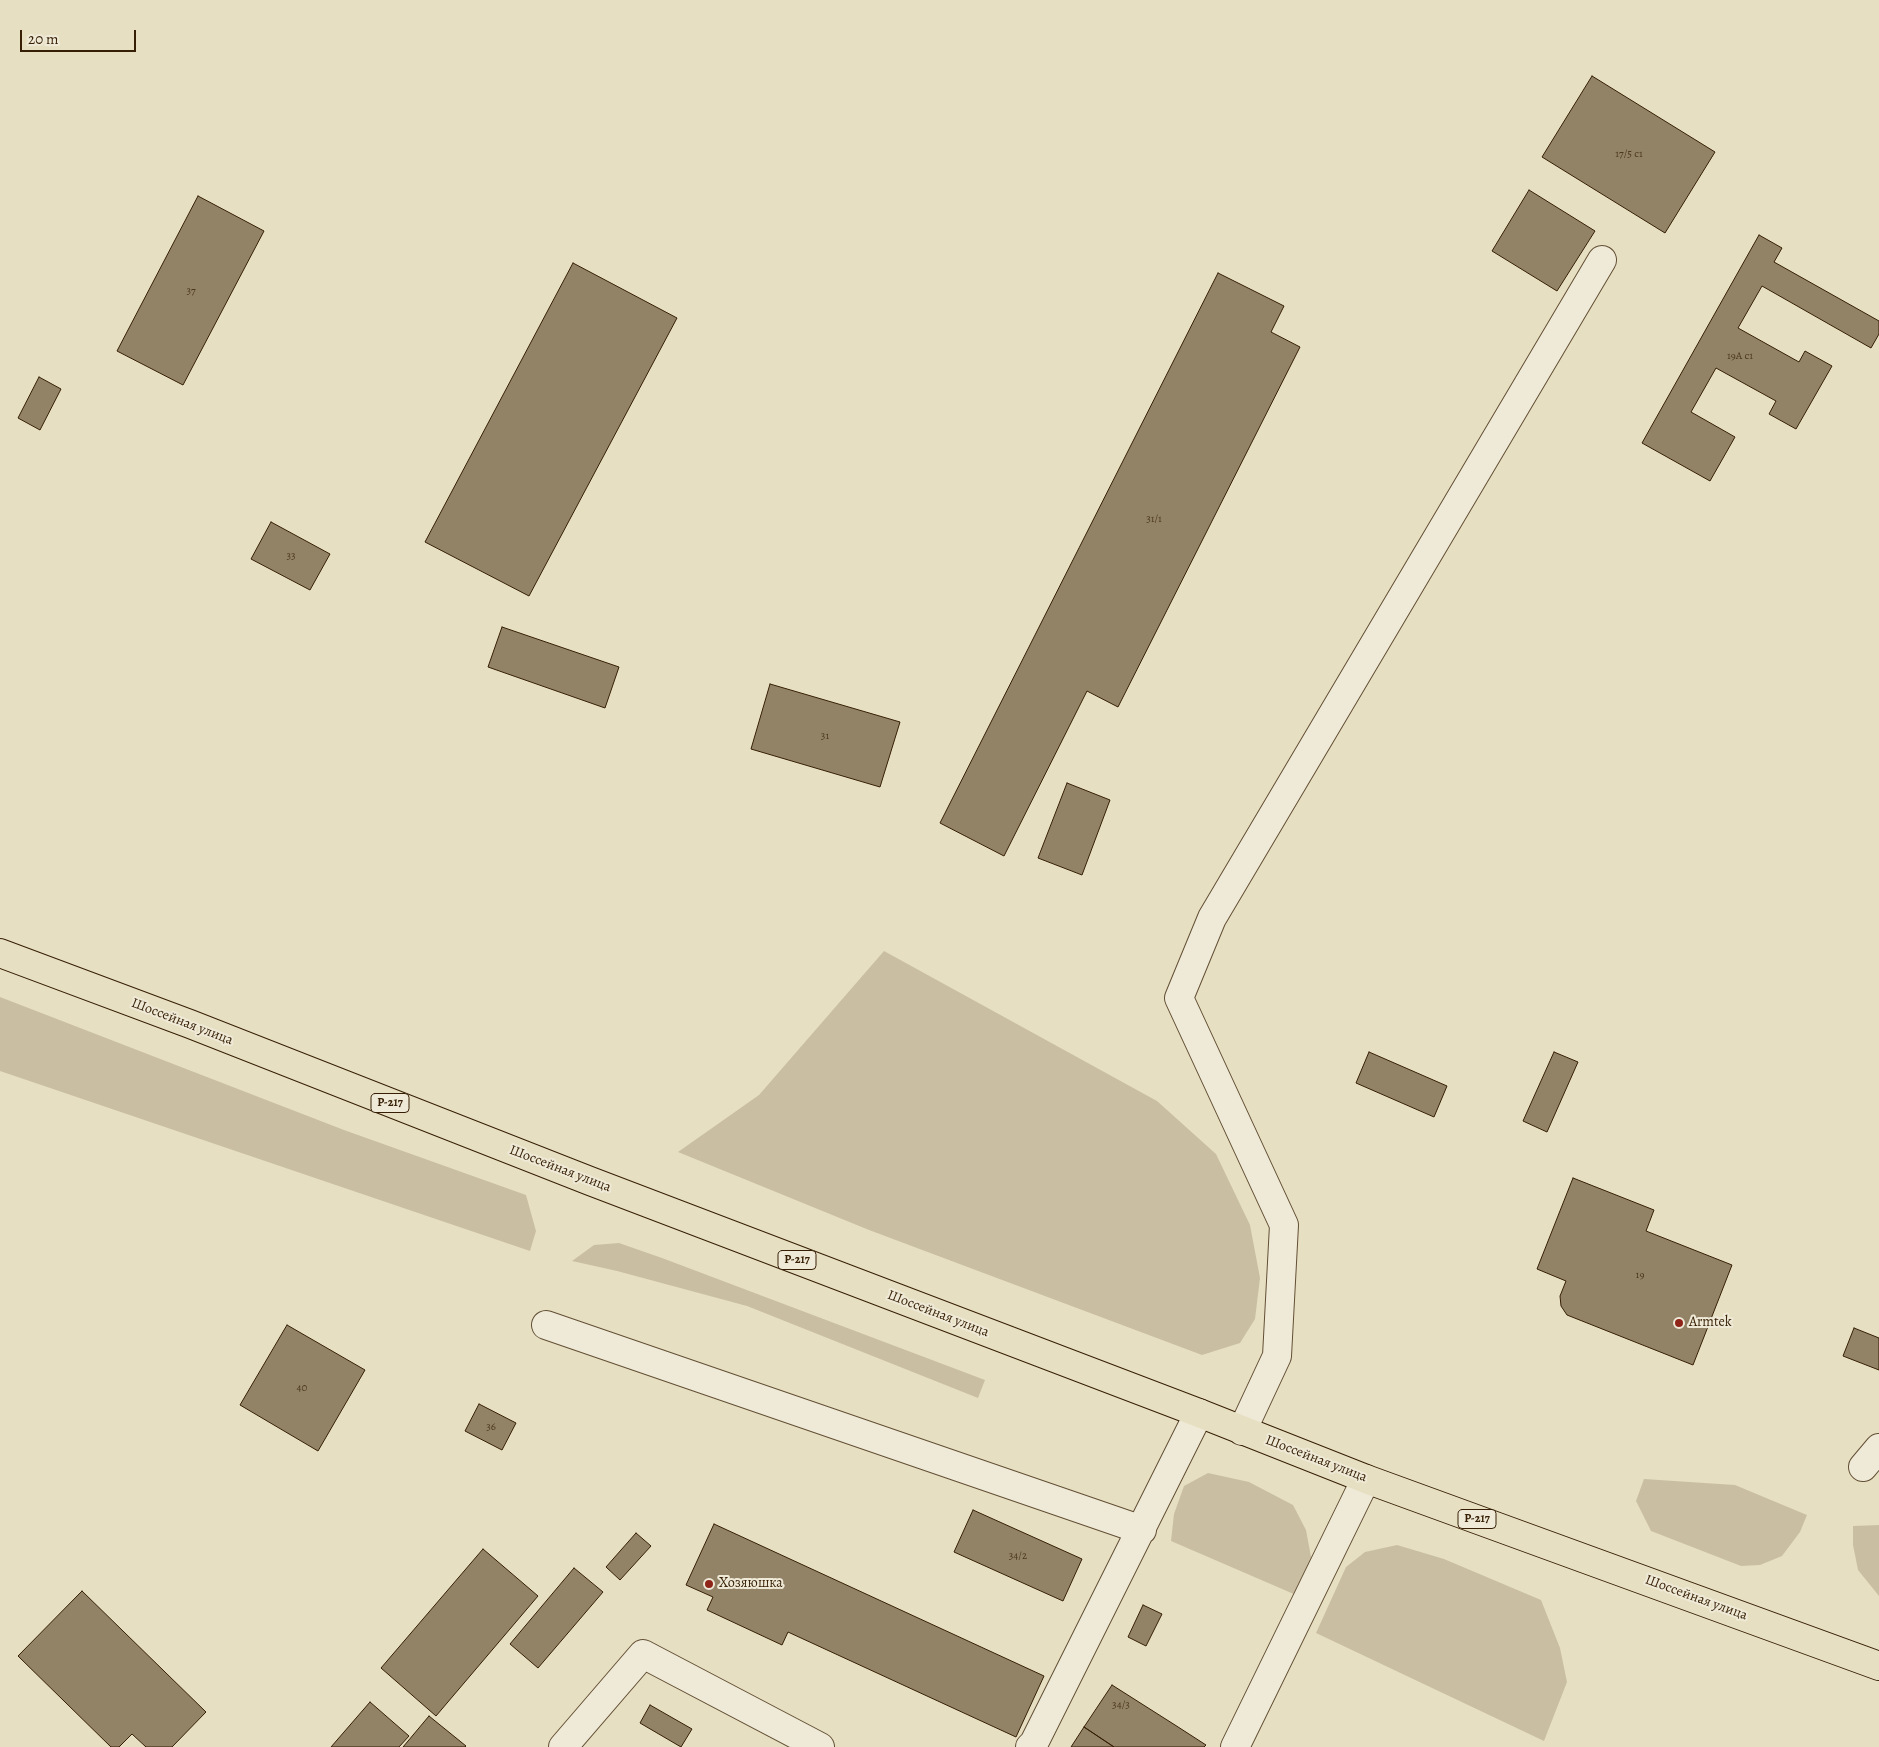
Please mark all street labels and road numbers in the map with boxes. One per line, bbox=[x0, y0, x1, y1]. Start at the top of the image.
street label: Шоссейная улица bbox=[129, 995, 235, 1049]
road number: Р-217 bbox=[371, 1094, 409, 1112]
street label: Шоссейная улица bbox=[507, 1142, 613, 1196]
road number: Р-217 bbox=[778, 1250, 816, 1270]
street label: Шоссейная улица bbox=[885, 1287, 991, 1341]
street label: Шоссейная улица bbox=[1263, 1432, 1369, 1486]
road number: Р-217 bbox=[1458, 1510, 1496, 1528]
street label: Шоссейная улица bbox=[1642, 1572, 1750, 1624]

